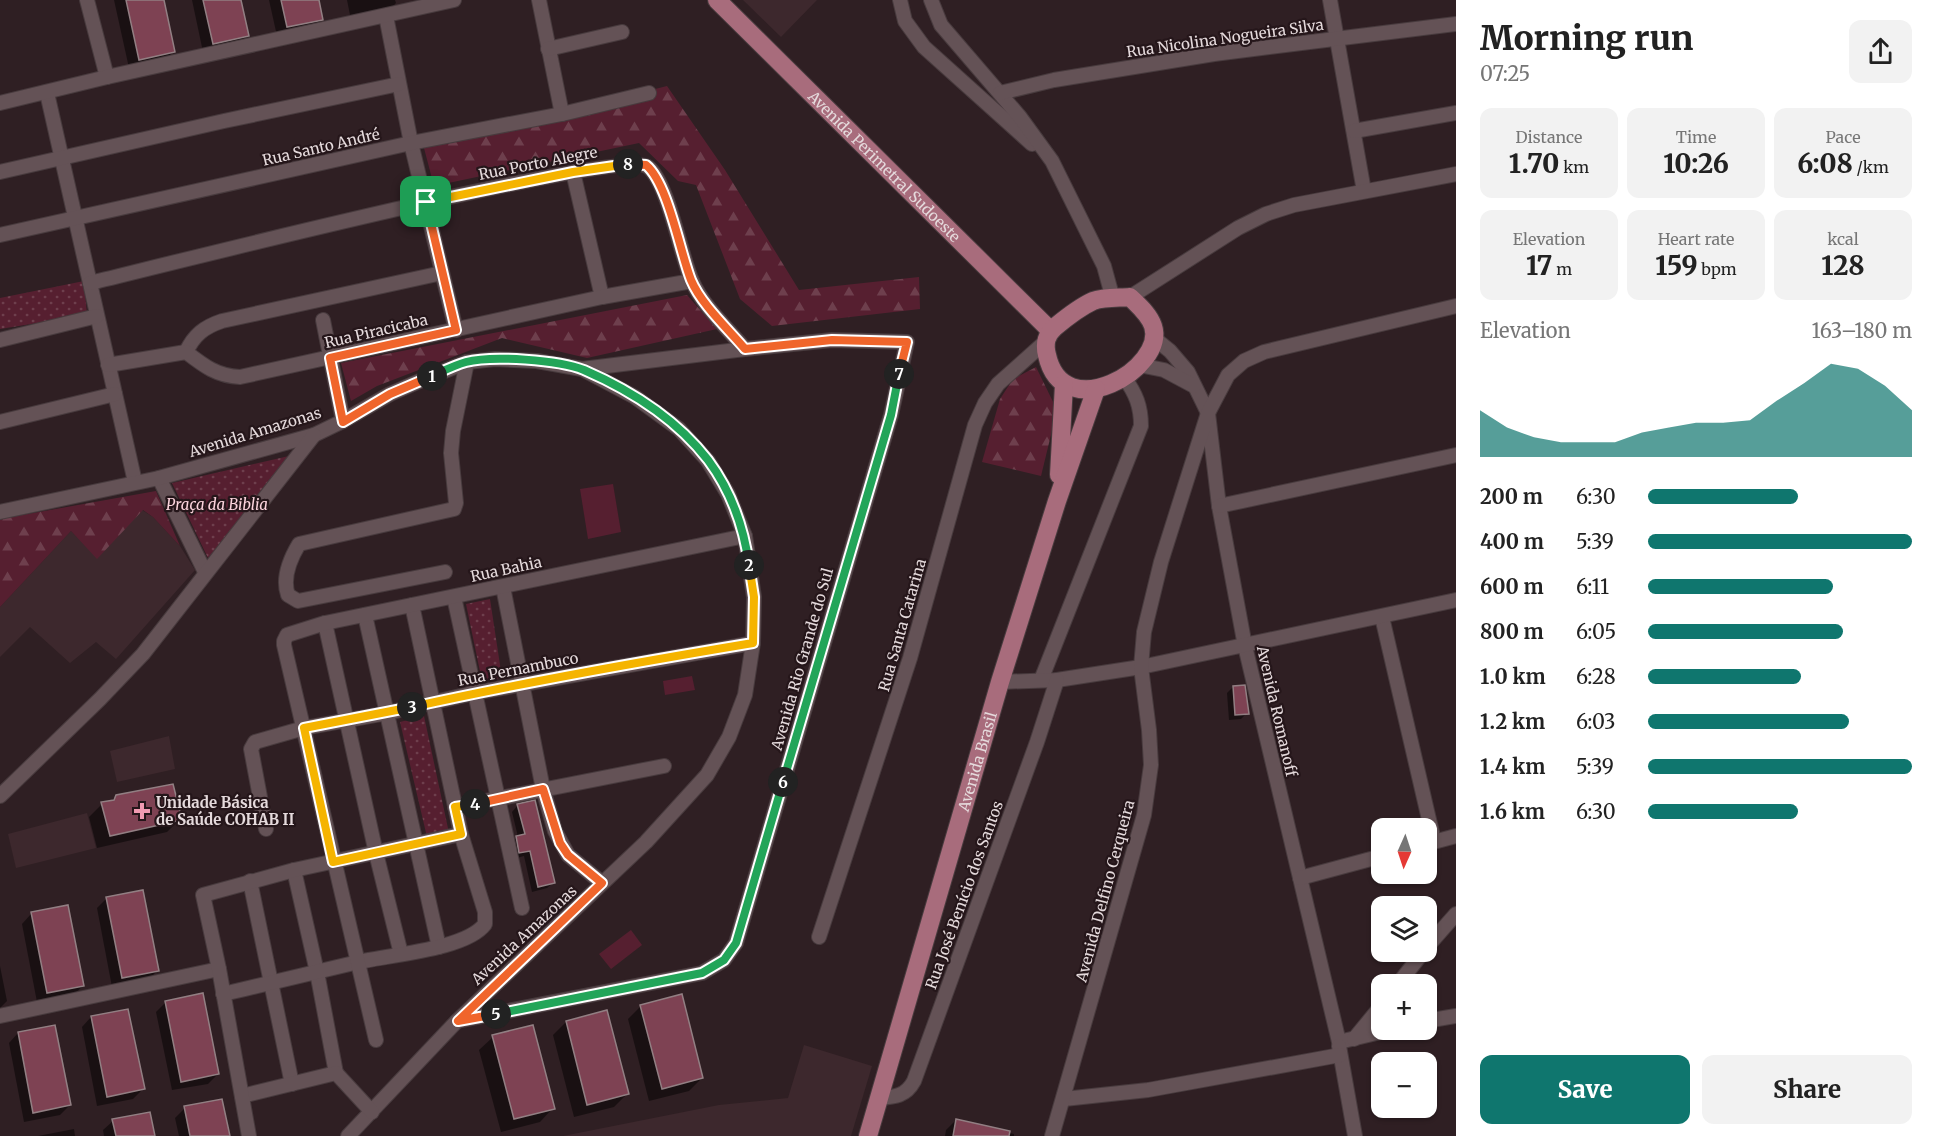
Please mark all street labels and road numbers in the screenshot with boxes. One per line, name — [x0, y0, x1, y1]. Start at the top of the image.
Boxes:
street label: Rua Nicolina Nogueira Silva — [1125, 15, 1325, 61]
street label: Avenida Perimetral Sudoeste — [804, 86, 965, 246]
street label: Rua Santo André — [260, 124, 382, 170]
street label: Rua Porto Alegre — [477, 142, 599, 184]
street label: Rua Piracicaba — [323, 310, 429, 352]
street label: Avenida Amazonas — [186, 403, 323, 461]
street label: Rua Bahia — [469, 552, 543, 586]
street label: Rua Santa Catarina — [874, 556, 930, 694]
street label: Avenida Rio Grande do Sul — [767, 565, 837, 753]
street label: Avenida Romanoff — [1253, 643, 1302, 779]
street label: Rua Pernambuco — [456, 648, 580, 690]
street label: Avenida Brasil — [953, 709, 1000, 814]
street label: Rua José Benício dos Santos — [921, 798, 1007, 992]
street label: Avenida Delfino Cerqueira — [1071, 798, 1138, 985]
street label: Avenida Amazonas — [467, 881, 581, 989]

